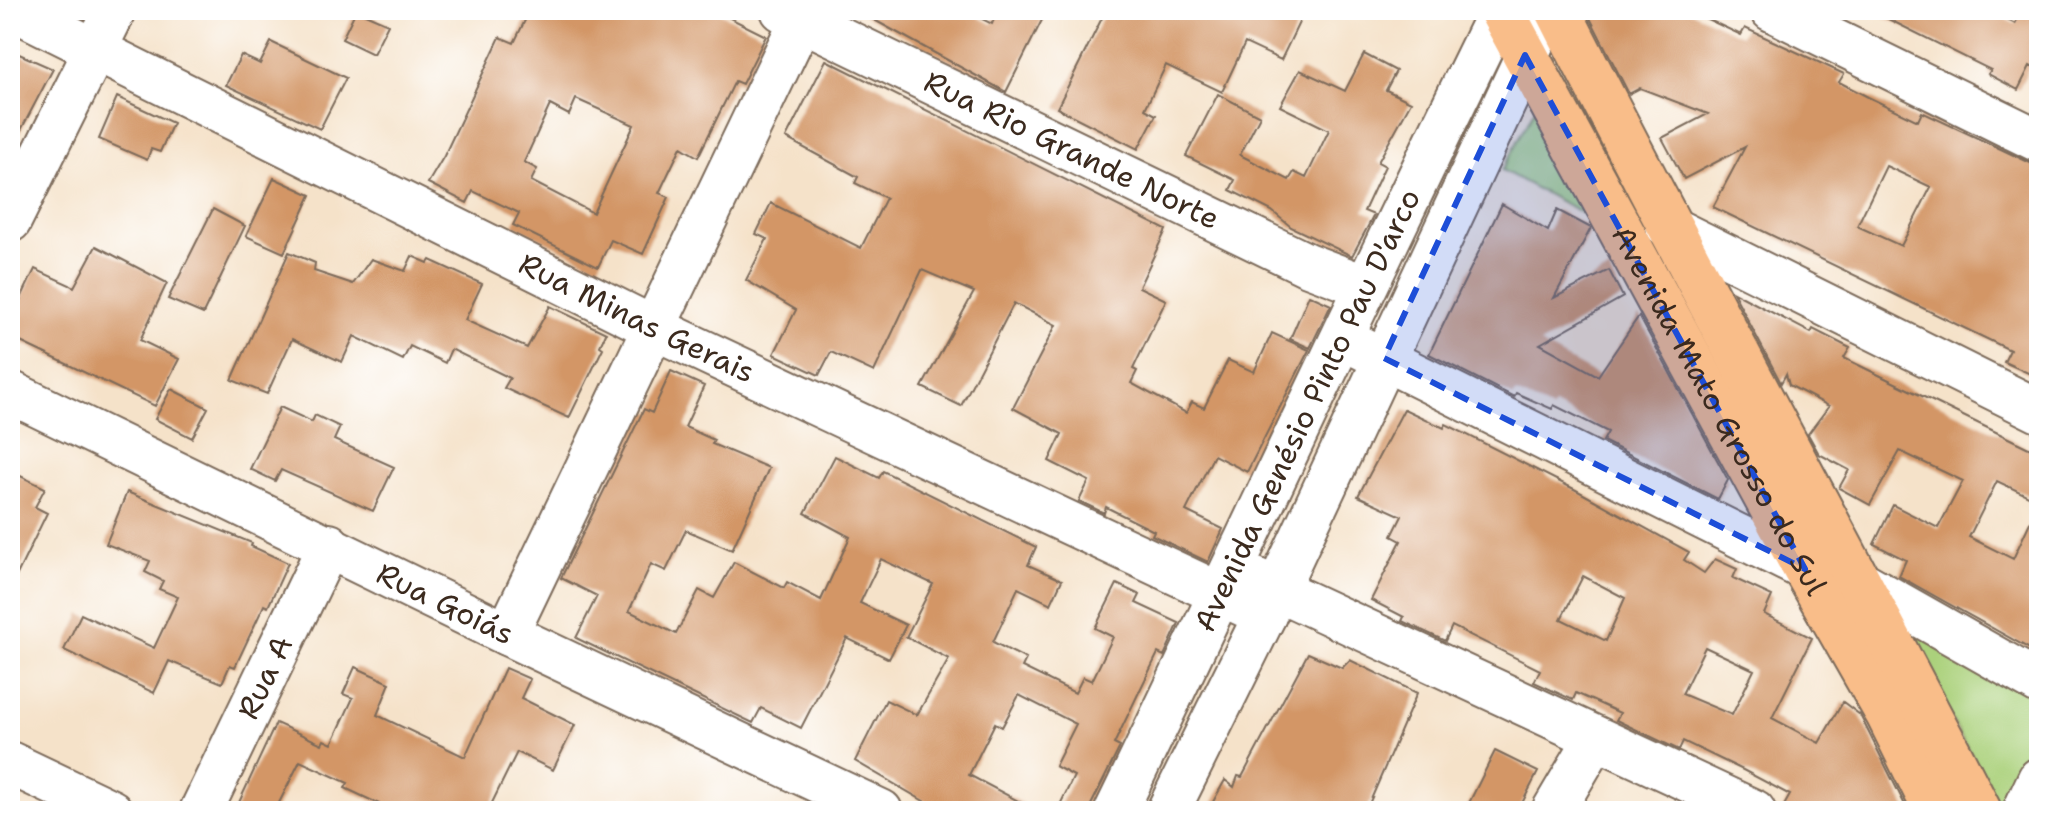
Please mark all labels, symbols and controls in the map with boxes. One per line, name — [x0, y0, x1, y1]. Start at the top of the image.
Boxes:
street label: Rua Rio Grande Norte — [917, 61, 1227, 239]
street label: Avenida Genésio Pinto Pau D'arco — [1184, 182, 1430, 638]
street label: Avenida Mato Grosso do Sul — [1602, 218, 1837, 603]
street label: Rua Minas Gerais — [512, 243, 762, 392]
street label: Rua Goiás — [370, 553, 521, 654]
street label: Rua A — [227, 629, 302, 726]

